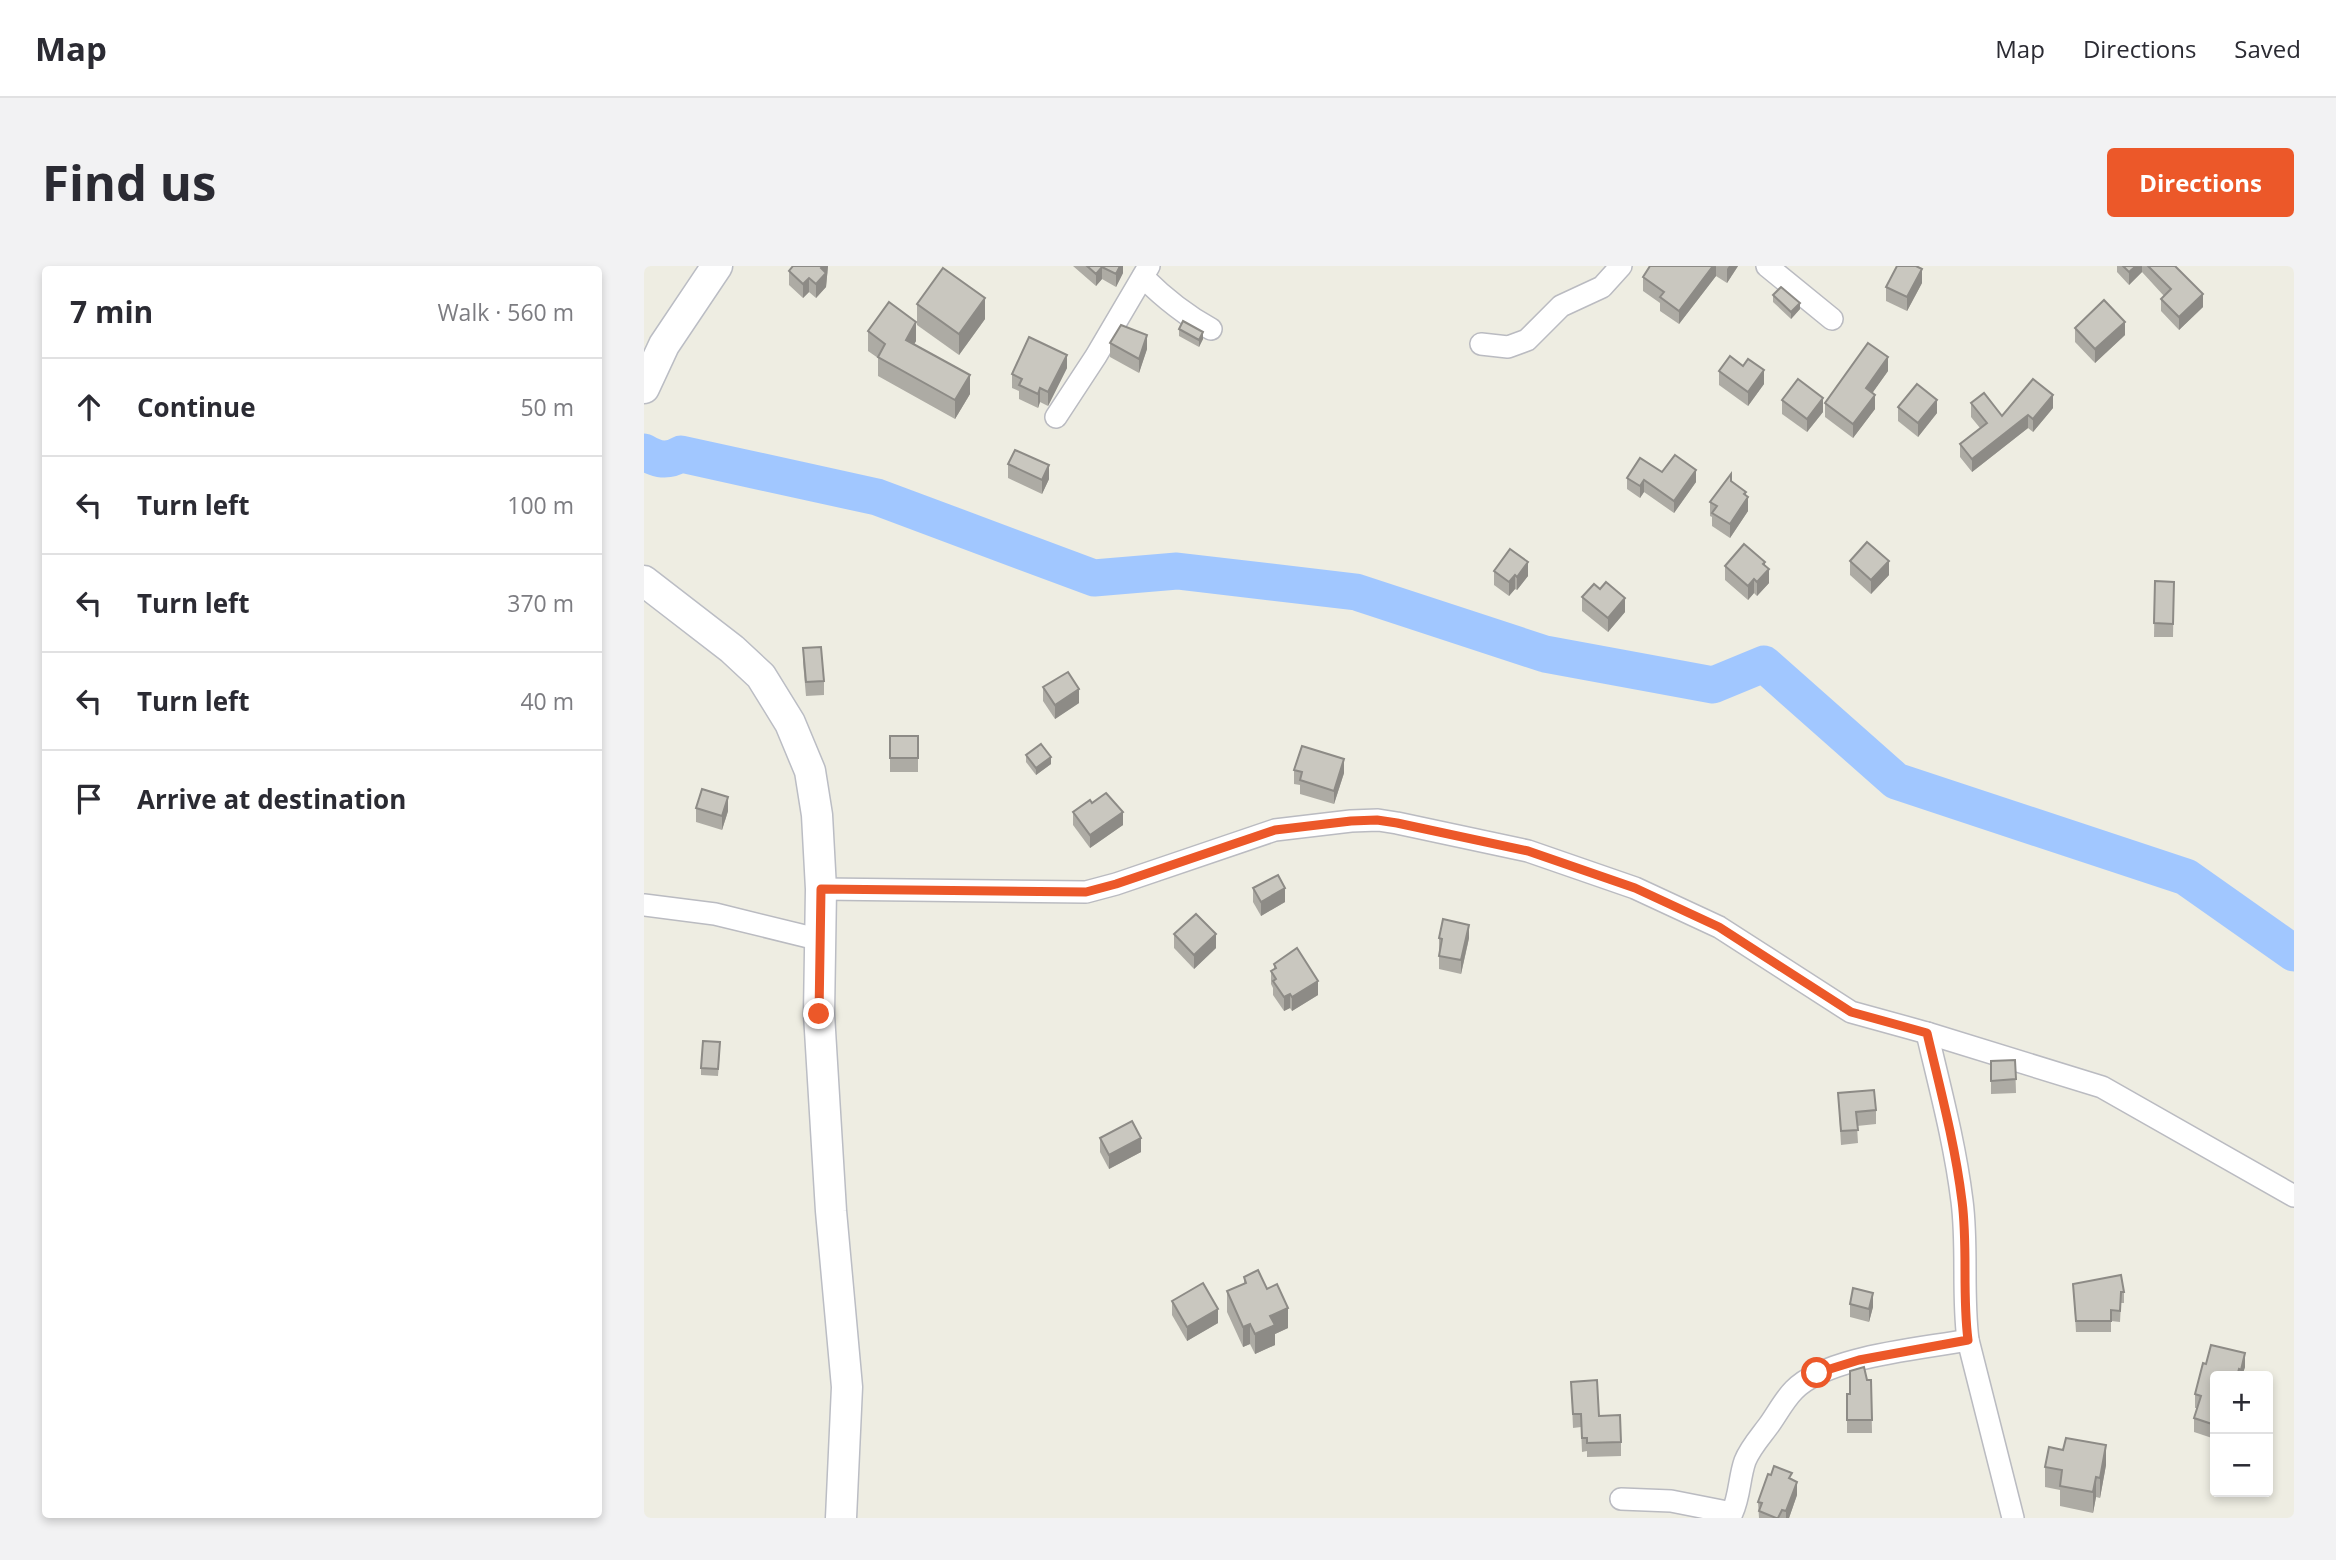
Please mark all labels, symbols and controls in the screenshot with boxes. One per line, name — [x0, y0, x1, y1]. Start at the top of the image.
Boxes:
text: Map — [35, 26, 107, 71]
text: Map — [1995, 32, 2045, 65]
text: Directions — [2083, 32, 2196, 65]
text: Saved — [2234, 32, 2301, 65]
button: Directions — [2107, 148, 2294, 217]
text: Find us — [42, 149, 216, 215]
text: 7 min — [70, 291, 153, 332]
text: Walk · 560 m — [437, 296, 574, 328]
icon: ahead — [70, 388, 108, 426]
text: Continue — [137, 389, 256, 425]
text: 50 m — [520, 391, 574, 423]
icon: left — [70, 486, 108, 524]
text: Turn left — [137, 487, 249, 523]
text: 100 m — [507, 489, 574, 521]
icon: left — [70, 584, 108, 622]
text: Turn left — [137, 585, 249, 621]
text: 370 m — [507, 587, 574, 619]
icon: left — [70, 682, 108, 720]
text: Turn left — [137, 683, 249, 719]
text: 40 m — [520, 685, 574, 717]
icon: arrive — [70, 780, 108, 818]
text: Arrive at destination — [137, 781, 406, 817]
route end — [803, 998, 834, 1029]
route start — [1801, 1357, 1832, 1388]
map controls — [2210, 1371, 2273, 1497]
button: + — [2210, 1371, 2273, 1434]
button: − — [2210, 1434, 2273, 1497]

